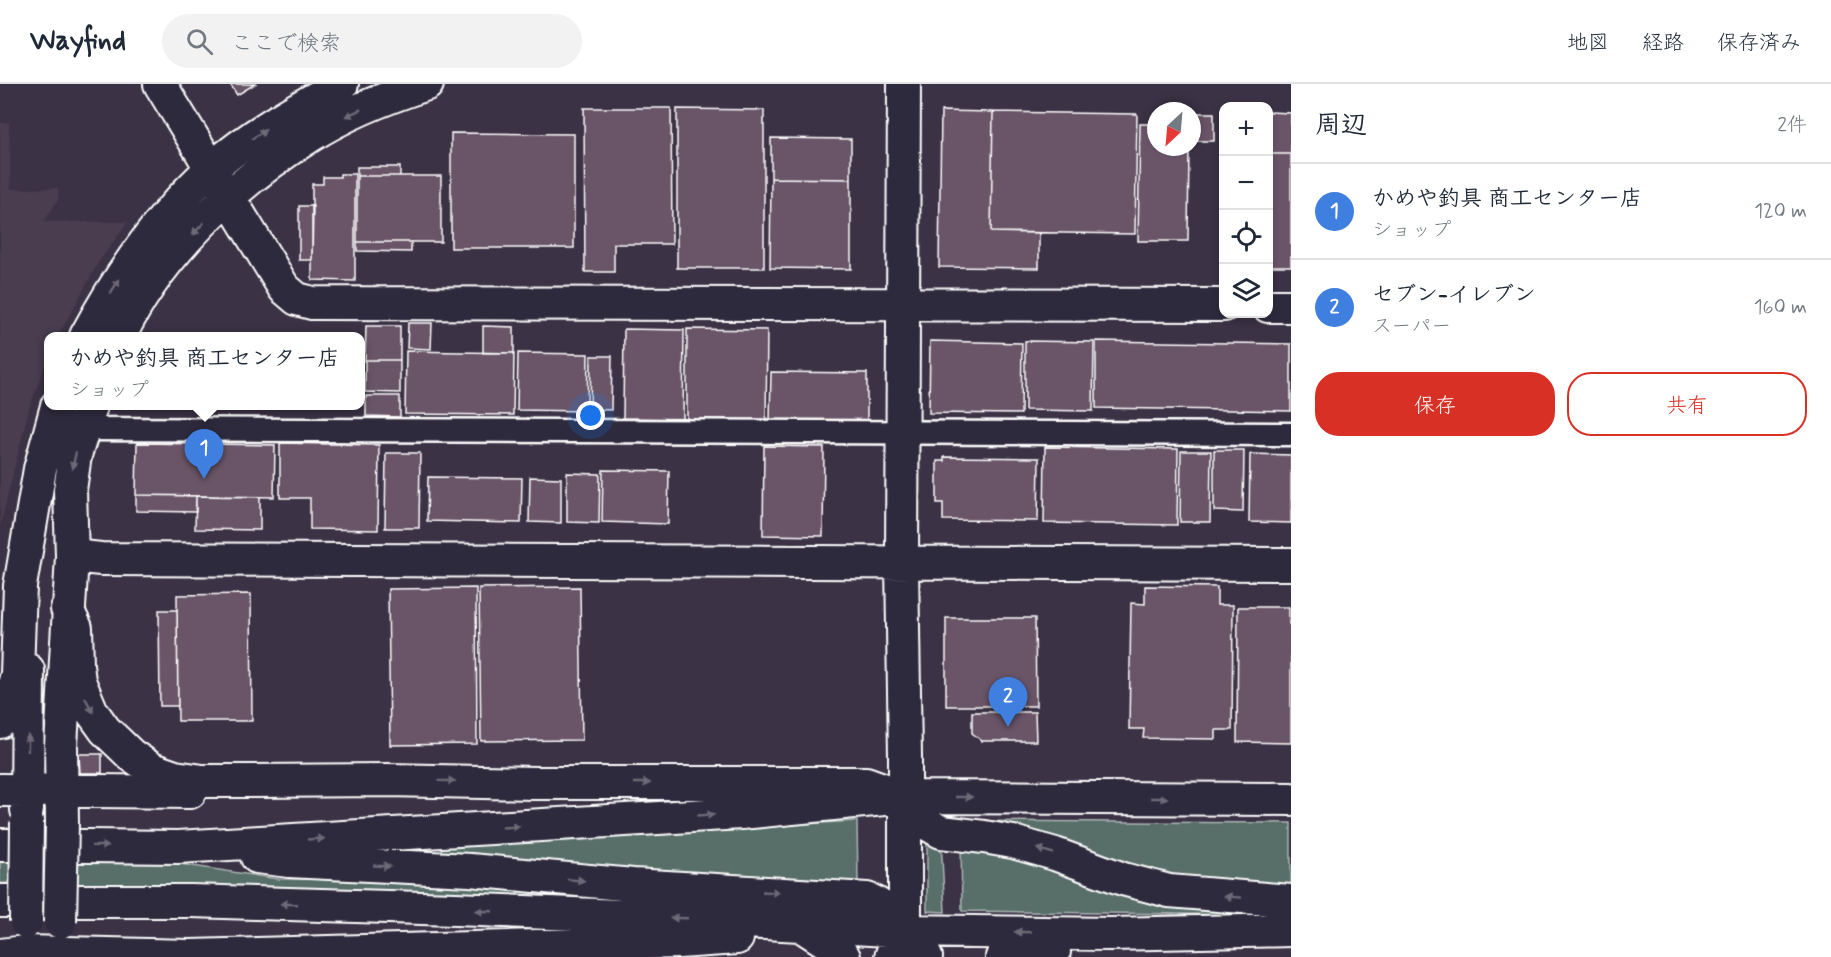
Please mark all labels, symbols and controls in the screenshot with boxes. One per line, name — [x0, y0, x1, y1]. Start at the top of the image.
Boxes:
search box — [162, 14, 582, 68]
text: Wayfind — [30, 23, 126, 60]
icon: search — [183, 25, 216, 58]
text: 地図 — [1567, 29, 1609, 57]
text: 経路 — [1642, 29, 1684, 57]
text: 保存済み — [1717, 29, 1801, 57]
text: ここで検索 — [231, 30, 341, 58]
north arrow — [1147, 102, 1201, 156]
map controls — [1219, 102, 1273, 318]
button: + — [1219, 102, 1273, 156]
one-way arrow — [344, 108, 362, 118]
text: 周辺 — [1315, 109, 1367, 143]
text: 2件 — [1777, 112, 1807, 139]
one-way arrow — [250, 128, 266, 140]
button: − — [1219, 156, 1273, 210]
text: かめや釣具 商工センター店 — [1372, 185, 1642, 213]
text: 1 — [1330, 198, 1339, 225]
text: 120 m — [1754, 198, 1807, 225]
button: locate — [1219, 210, 1273, 264]
text: ショップ — [1372, 217, 1451, 244]
one-way arrow — [191, 221, 205, 236]
button: layers — [1219, 264, 1273, 318]
one-way arrow — [110, 278, 121, 294]
text: セブン-イレブン — [1372, 281, 1536, 309]
text: 2 — [1330, 294, 1339, 321]
text: 160 m — [1754, 294, 1807, 321]
text: スーパー — [1372, 313, 1451, 340]
popup — [44, 332, 365, 410]
text: かめや釣具 商工センター店 — [70, 345, 339, 373]
button: 保存 — [1315, 372, 1555, 436]
button: 共有 — [1567, 372, 1807, 436]
text: ショップ — [70, 377, 149, 404]
your location — [576, 401, 605, 430]
pin: 1 — [184, 430, 224, 479]
one-way arrow — [69, 452, 78, 471]
pin: 2 — [988, 678, 1028, 727]
one-way arrow — [84, 697, 94, 714]
one-way arrow — [23, 733, 33, 752]
one-way arrow — [437, 776, 456, 786]
one-way arrow — [632, 778, 651, 788]
one-way arrow — [954, 792, 973, 802]
one-way arrow — [1149, 793, 1168, 803]
one-way arrow — [696, 810, 715, 820]
one-way arrow — [501, 822, 520, 831]
one-way arrow — [307, 834, 326, 843]
one-way arrow — [91, 842, 110, 851]
one-way arrow — [1035, 846, 1053, 855]
one-way arrow — [373, 861, 392, 870]
one-way arrow — [567, 875, 586, 885]
one-way arrow — [762, 888, 781, 897]
one-way arrow — [1223, 892, 1242, 902]
one-way arrow — [280, 900, 299, 909]
one-way arrow — [475, 906, 494, 915]
one-way arrow — [670, 914, 689, 923]
one-way arrow — [1013, 927, 1032, 937]

